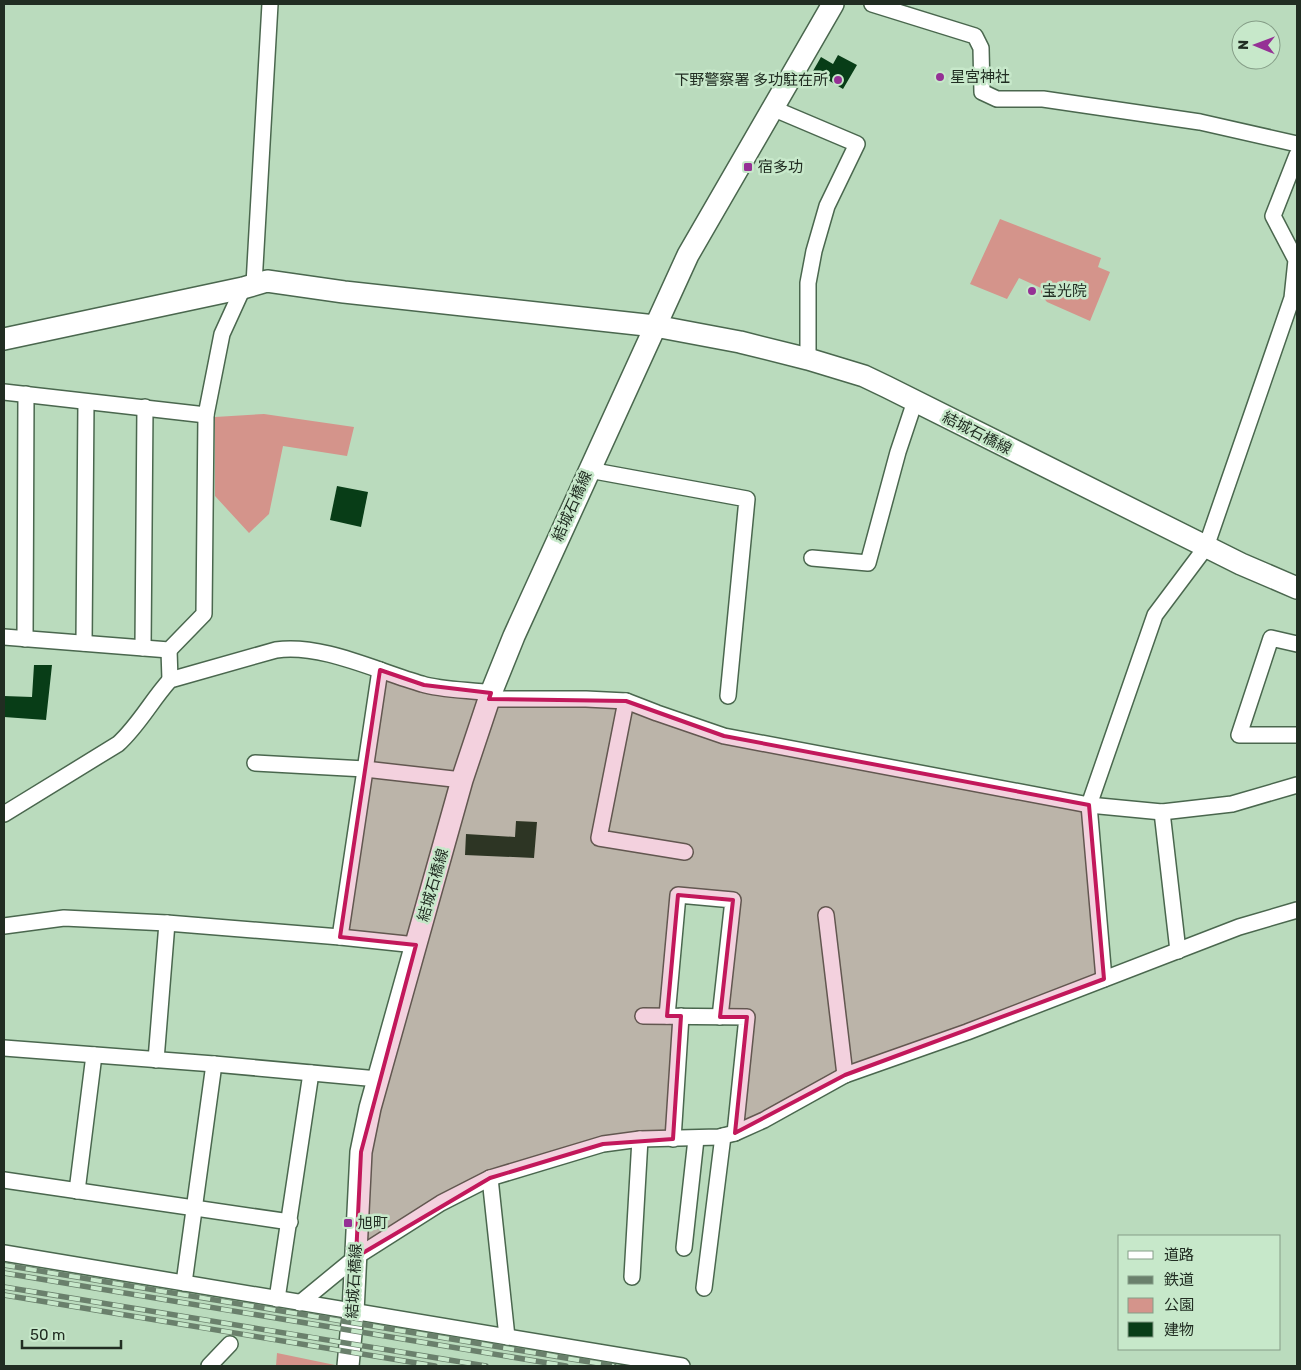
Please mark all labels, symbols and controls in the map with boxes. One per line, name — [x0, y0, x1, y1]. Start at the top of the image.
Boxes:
north arrow — [1231, 20, 1281, 70]
text: N — [1235, 40, 1252, 50]
place label: 星宮神社 — [950, 68, 1010, 86]
place label: 下野警察署 多功駐在所 — [674, 71, 828, 89]
marker: 星宮神社 — [934, 71, 946, 83]
marker: 下野警察署 多功駐在所 — [832, 74, 844, 86]
place label: 宿多功 — [758, 158, 803, 176]
marker: 宿多功 — [742, 161, 754, 173]
place label: 宝光院 — [1042, 282, 1087, 300]
marker: 宝光院 — [1026, 285, 1038, 297]
street label: 結城石橋線 — [939, 408, 1015, 458]
street label: 結城石橋線 — [549, 468, 595, 544]
street label: 結城石橋線 — [414, 846, 452, 924]
place label: 旭町 — [358, 1214, 388, 1232]
marker: 旭町 — [342, 1217, 354, 1229]
legend — [1118, 1235, 1281, 1350]
street label: 結城石橋線 — [343, 1243, 365, 1319]
text: 道路 — [1164, 1246, 1194, 1264]
text: 鉄道 — [1164, 1271, 1194, 1289]
text: 公園 — [1164, 1296, 1194, 1314]
scale bar — [22, 1318, 121, 1350]
text: 建物 — [1164, 1321, 1194, 1339]
text: 50 m — [30, 1326, 65, 1344]

